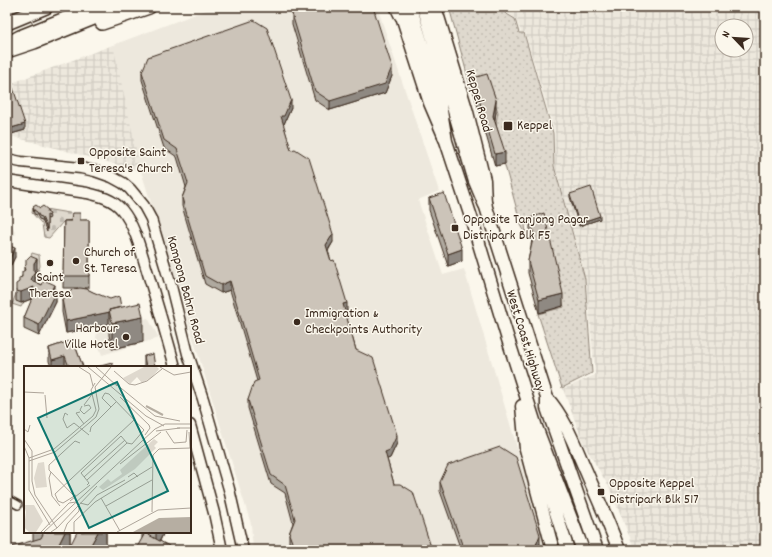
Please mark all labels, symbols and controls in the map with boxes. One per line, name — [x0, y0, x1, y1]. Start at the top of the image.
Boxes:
north arrow — [714, 18, 754, 58]
text: N — [718, 28, 735, 40]
street label: Keppel Road — [460, 67, 496, 135]
place label: Keppel — [517, 116, 553, 136]
marker: Keppel — [502, 120, 514, 132]
place label: Opposite Saint Teresa's Church — [89, 143, 173, 179]
marker: Opposite Saint Teresa's Church — [76, 156, 86, 166]
place label: Opposite Tanjong Pagar Distripark Blk F5 — [463, 210, 589, 246]
marker: Opposite Tanjong Pagar Distripark Blk F5 — [450, 223, 460, 233]
street label: Kampong Bahru Road — [161, 234, 209, 346]
place label: Church of St. Teresa — [84, 243, 137, 279]
marker: Church of St. Teresa — [71, 256, 81, 266]
marker: Saint Theresa — [45, 258, 55, 268]
place label: Saint Theresa — [29, 268, 71, 304]
street label: West Coast Highway — [500, 287, 550, 395]
place label: Immigration & Checkpoints Authority — [305, 304, 422, 340]
marker: Immigration & Checkpoints Authority — [292, 317, 302, 327]
place label: Harbour Ville Hotel — [65, 319, 119, 355]
marker: Harbour Ville Hotel — [121, 332, 131, 342]
inset map — [24, 366, 191, 533]
place label: Opposite Keppel Distripark Blk 517 — [609, 474, 699, 510]
marker: Opposite Keppel Distripark Blk 517 — [596, 487, 606, 497]

